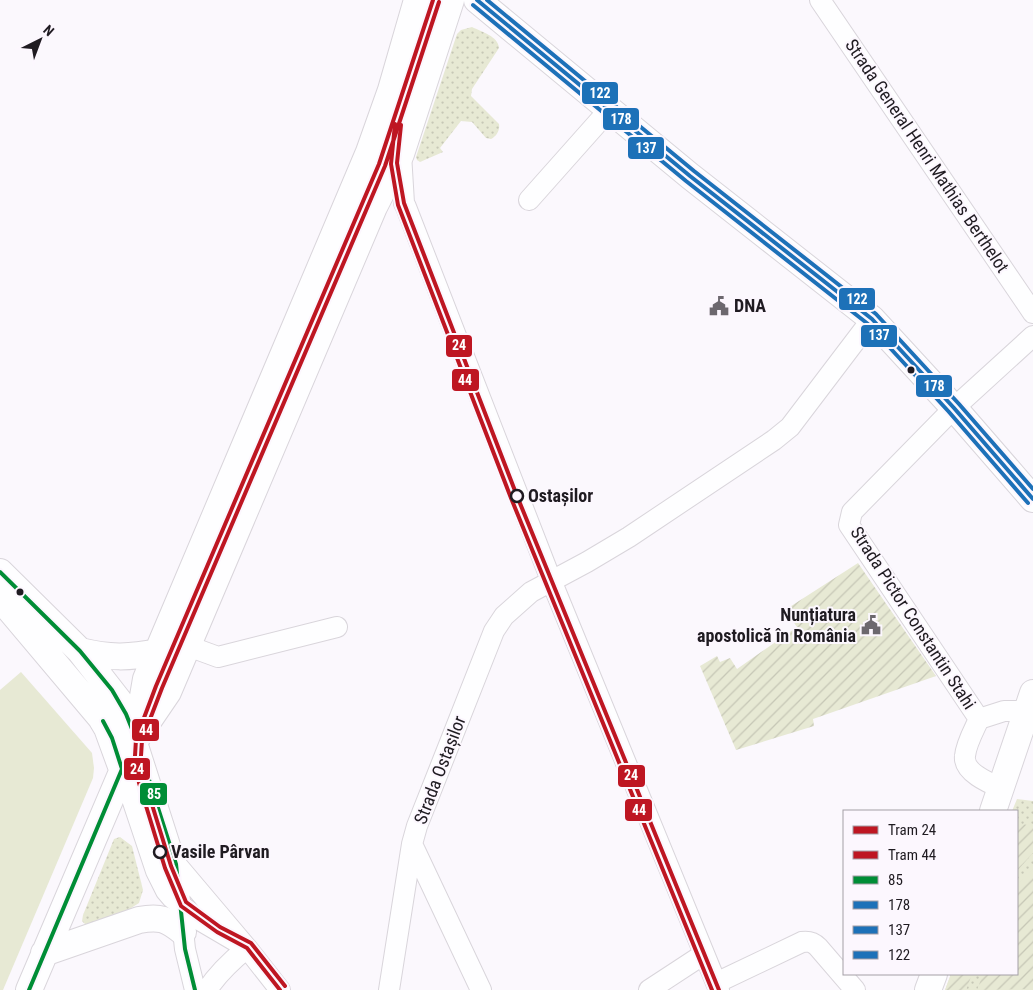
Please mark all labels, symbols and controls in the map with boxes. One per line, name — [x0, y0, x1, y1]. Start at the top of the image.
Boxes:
north arrow — [15, 15, 65, 65]
text: N — [40, 22, 57, 39]
street label: Strada General Henri Mathias Berthelot — [841, 35, 1014, 276]
line badge: 122 — [581, 81, 619, 105]
text: 122 — [589, 85, 611, 101]
line badge: 178 — [602, 107, 640, 131]
text: 178 — [610, 111, 632, 127]
line badge: 137 — [627, 136, 665, 160]
text: 137 — [635, 140, 657, 156]
line badge: 122 — [838, 287, 876, 311]
text: 122 — [846, 291, 868, 307]
public building icon: DNA — [708, 295, 730, 317]
place label: DNA — [734, 295, 766, 316]
line badge: 137 — [860, 324, 898, 348]
text: 137 — [868, 327, 890, 343]
line badge: 24 — [445, 334, 473, 358]
text: 24 — [452, 337, 466, 353]
unlabelled marker — [906, 365, 916, 375]
line badge: 44 — [451, 368, 480, 392]
text: 44 — [458, 372, 472, 388]
line badge: 178 — [915, 374, 953, 398]
text: 178 — [923, 378, 945, 394]
place label: Ostașilor — [528, 485, 593, 507]
marker: Ostașilor — [510, 489, 524, 503]
street label: Strada Pictor Constantin Stahi — [846, 522, 980, 713]
unlabelled marker — [15, 587, 25, 597]
place label: Nunțiatura apostolică în România — [697, 604, 856, 646]
public building icon: Nunțiatura apostolică în România — [860, 614, 882, 636]
street label: Strada Ostașilor — [409, 712, 471, 827]
line badge: 44 — [131, 718, 160, 742]
text: 44 — [139, 722, 153, 738]
line badge: 24 — [123, 757, 151, 781]
text: 24 — [130, 761, 144, 777]
line badge: 24 — [617, 764, 646, 788]
text: 24 — [624, 767, 638, 783]
line badge: 85 — [139, 782, 168, 806]
text: 85 — [147, 786, 161, 802]
line badge: 44 — [624, 798, 653, 822]
text: 44 — [632, 802, 646, 818]
legend — [843, 810, 1018, 975]
text: Tram 24 — [888, 821, 936, 839]
place label: Vasile Pârvan — [171, 841, 270, 862]
marker: Vasile Pârvan — [153, 845, 167, 859]
text: Tram 44 — [888, 846, 936, 864]
text: 85 — [888, 871, 903, 889]
text: 178 — [888, 896, 910, 914]
text: 137 — [888, 921, 910, 939]
text: 122 — [888, 946, 910, 964]

